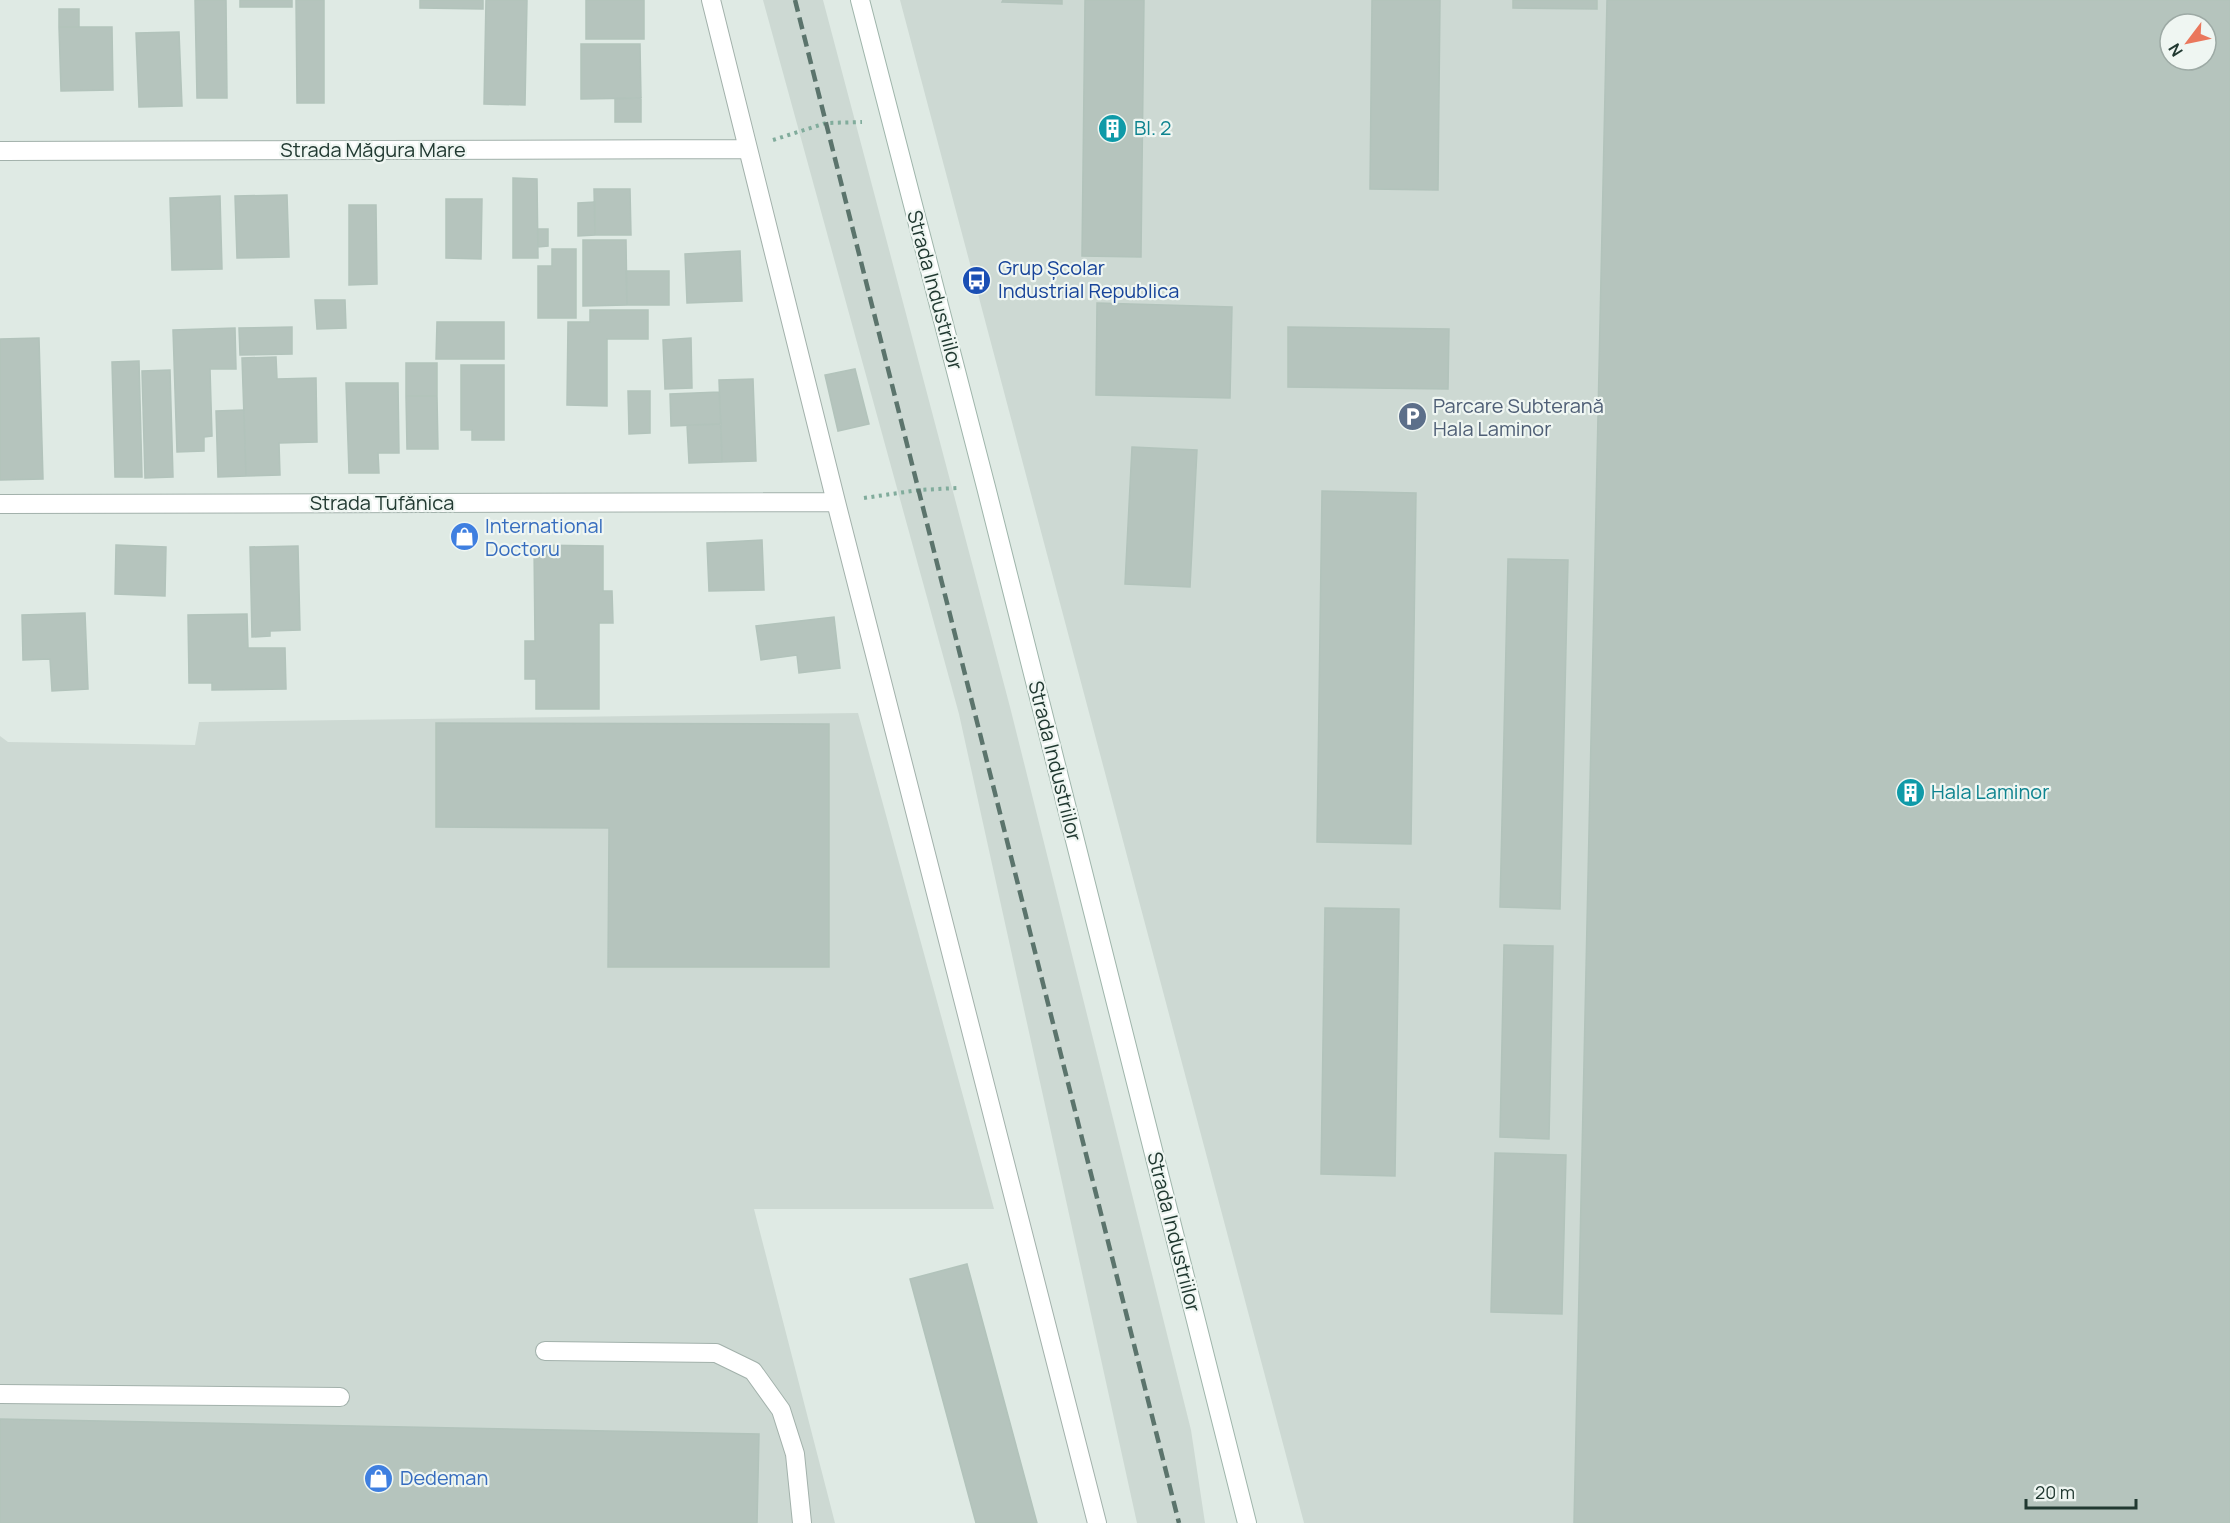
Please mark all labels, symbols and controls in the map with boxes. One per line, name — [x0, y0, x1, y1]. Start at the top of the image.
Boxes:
north arrow — [2158, 12, 2218, 72]
text: N — [2163, 39, 2188, 61]
building icon: Bl. 2 — [1097, 112, 1129, 144]
place label: Bl. 2 — [1134, 114, 1171, 141]
street label: Strada Măgura Mare — [280, 136, 466, 163]
street label: Strada Industriilor — [901, 207, 970, 373]
place label: Grup Școlar Industrial Republica — [998, 254, 1179, 304]
bus stop icon: Grup Școlar Industrial Republica — [961, 264, 993, 296]
place label: Parcare Subterană Hala Laminor — [1433, 392, 1604, 442]
parking icon: Parcare Subterană Hala Laminor — [1396, 401, 1428, 433]
street label: Strada Tufănica — [310, 489, 454, 516]
place label: International Doctoru — [485, 512, 603, 562]
shop icon: International Doctoru — [448, 521, 480, 553]
street label: Strada Industriilor — [1023, 678, 1088, 844]
building icon: Hala Laminor — [1894, 776, 1926, 808]
place label: Hala Laminor — [1931, 778, 2049, 805]
street label: Strada Industriilor — [1142, 1149, 1207, 1315]
shop icon: Dedeman — [363, 1462, 395, 1494]
place label: Dedeman — [400, 1464, 488, 1491]
scale bar — [2026, 1472, 2136, 1510]
text: 20 m — [2035, 1480, 2075, 1504]

